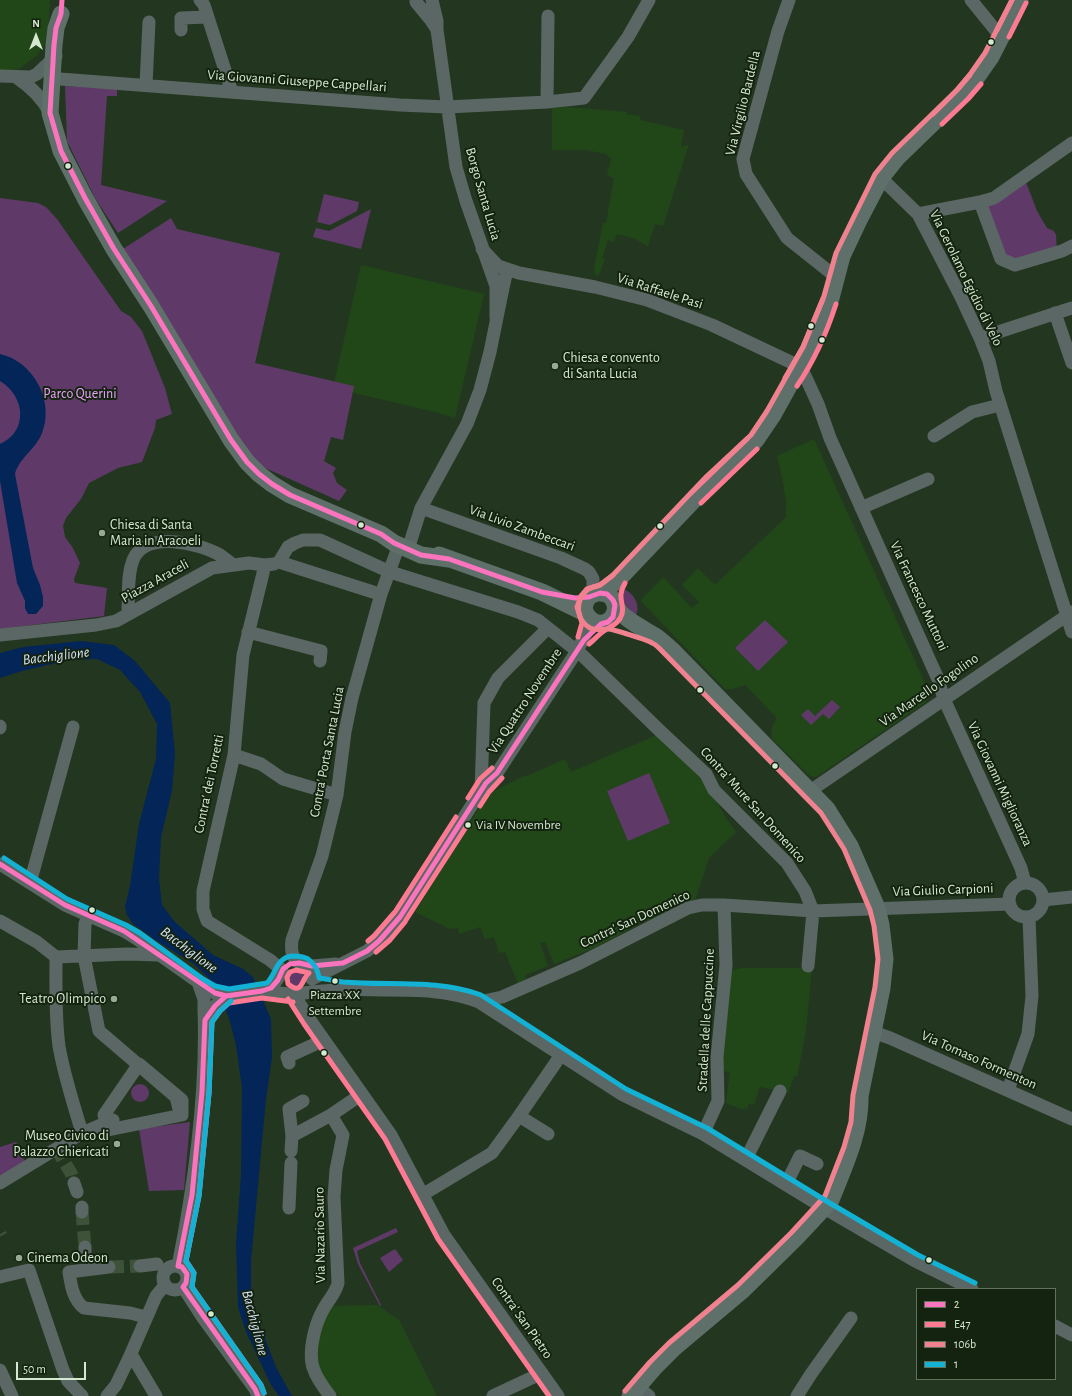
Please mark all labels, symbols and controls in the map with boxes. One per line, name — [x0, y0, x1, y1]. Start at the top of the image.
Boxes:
north arrow — [16, 16, 56, 56]
text: N — [32, 18, 40, 29]
unlabelled marker — [986, 37, 996, 47]
street label: Via Virgilio Bardella — [722, 49, 764, 157]
street label: Via Giovanni Giuseppe Cappellari — [207, 66, 387, 96]
street label: Borgo Santa Lucia — [462, 146, 504, 242]
unlabelled marker — [63, 161, 73, 171]
street label: Via Gerolamo Egidio di Velo — [926, 207, 1006, 349]
street label: Via Raffaele Pasi — [615, 269, 705, 313]
unlabelled marker — [806, 321, 816, 331]
unlabelled marker — [817, 335, 827, 345]
place label: Chiesa e convento di Santa Lucia — [563, 350, 660, 382]
marker: Chiesa e convento di Santa Lucia — [550, 361, 560, 371]
park label: Parco Querini — [43, 386, 117, 402]
street label: Via Livio Zambeccari — [467, 501, 577, 555]
place label: Chiesa di Santa Maria in Aracoeli — [110, 517, 201, 550]
unlabelled marker — [356, 520, 366, 530]
unlabelled marker — [655, 521, 665, 531]
marker: Chiesa di Santa Maria in Aracoeli — [97, 528, 107, 538]
street label: Via Francesco Muttoni — [886, 538, 952, 654]
street label: Piazza Araceli — [118, 555, 192, 607]
water label: Bacchiglione — [22, 643, 90, 669]
street label: Via Quattro Novembre — [485, 645, 565, 757]
street label: Via Marcello Fogolino — [876, 650, 982, 730]
street label: Contra' Porta Santa Lucia — [306, 685, 348, 819]
unlabelled marker — [695, 685, 705, 695]
street label: Via Giovanni Miglioranza — [964, 719, 1036, 849]
street label: Contra' dei Torretti — [190, 733, 228, 835]
street label: Contra' Mure San Domenico — [697, 744, 809, 866]
unlabelled marker — [770, 761, 780, 771]
place label: Via IV Novembre — [476, 817, 561, 833]
marker: Via IV Novembre — [463, 820, 473, 830]
street label: Via Giulio Carpioni — [892, 880, 994, 900]
street label: Contra' San Domenico — [578, 886, 692, 952]
unlabelled marker — [87, 905, 97, 915]
water label: Bacchiglione — [157, 923, 221, 977]
street label: Stradella delle Cappuccine — [694, 948, 718, 1092]
marker: Piazza XX Settembre — [330, 976, 340, 986]
place label: Piazza XX Settembre — [308, 987, 362, 1018]
place label: Teatro Olimpico — [19, 991, 106, 1007]
marker: Teatro Olimpico — [109, 994, 119, 1004]
street label: Via Tomaso Formenton — [919, 1027, 1039, 1093]
unlabelled marker — [319, 1048, 329, 1058]
place label: Museo Civico di Palazzo Chiericati — [13, 1128, 109, 1160]
marker: Museo Civico di Palazzo Chiericati — [112, 1139, 122, 1149]
street label: Via Nazario Sauro — [311, 1187, 329, 1283]
place label: Cinema Odeon — [27, 1250, 108, 1266]
marker: Cinema Odeon — [14, 1253, 24, 1263]
unlabelled marker — [924, 1255, 934, 1265]
street label: Contra' San Pietro — [488, 1274, 556, 1362]
water label: Bacchiglione — [238, 1288, 272, 1358]
legend — [916, 1288, 1056, 1380]
text: 2 — [954, 1298, 959, 1310]
unlabelled marker — [206, 1309, 216, 1319]
text: E47 — [954, 1318, 971, 1330]
text: 106b — [954, 1338, 976, 1350]
scale bar — [18, 1354, 88, 1380]
text: 1 — [954, 1358, 958, 1370]
text: 50 m — [23, 1363, 46, 1375]

